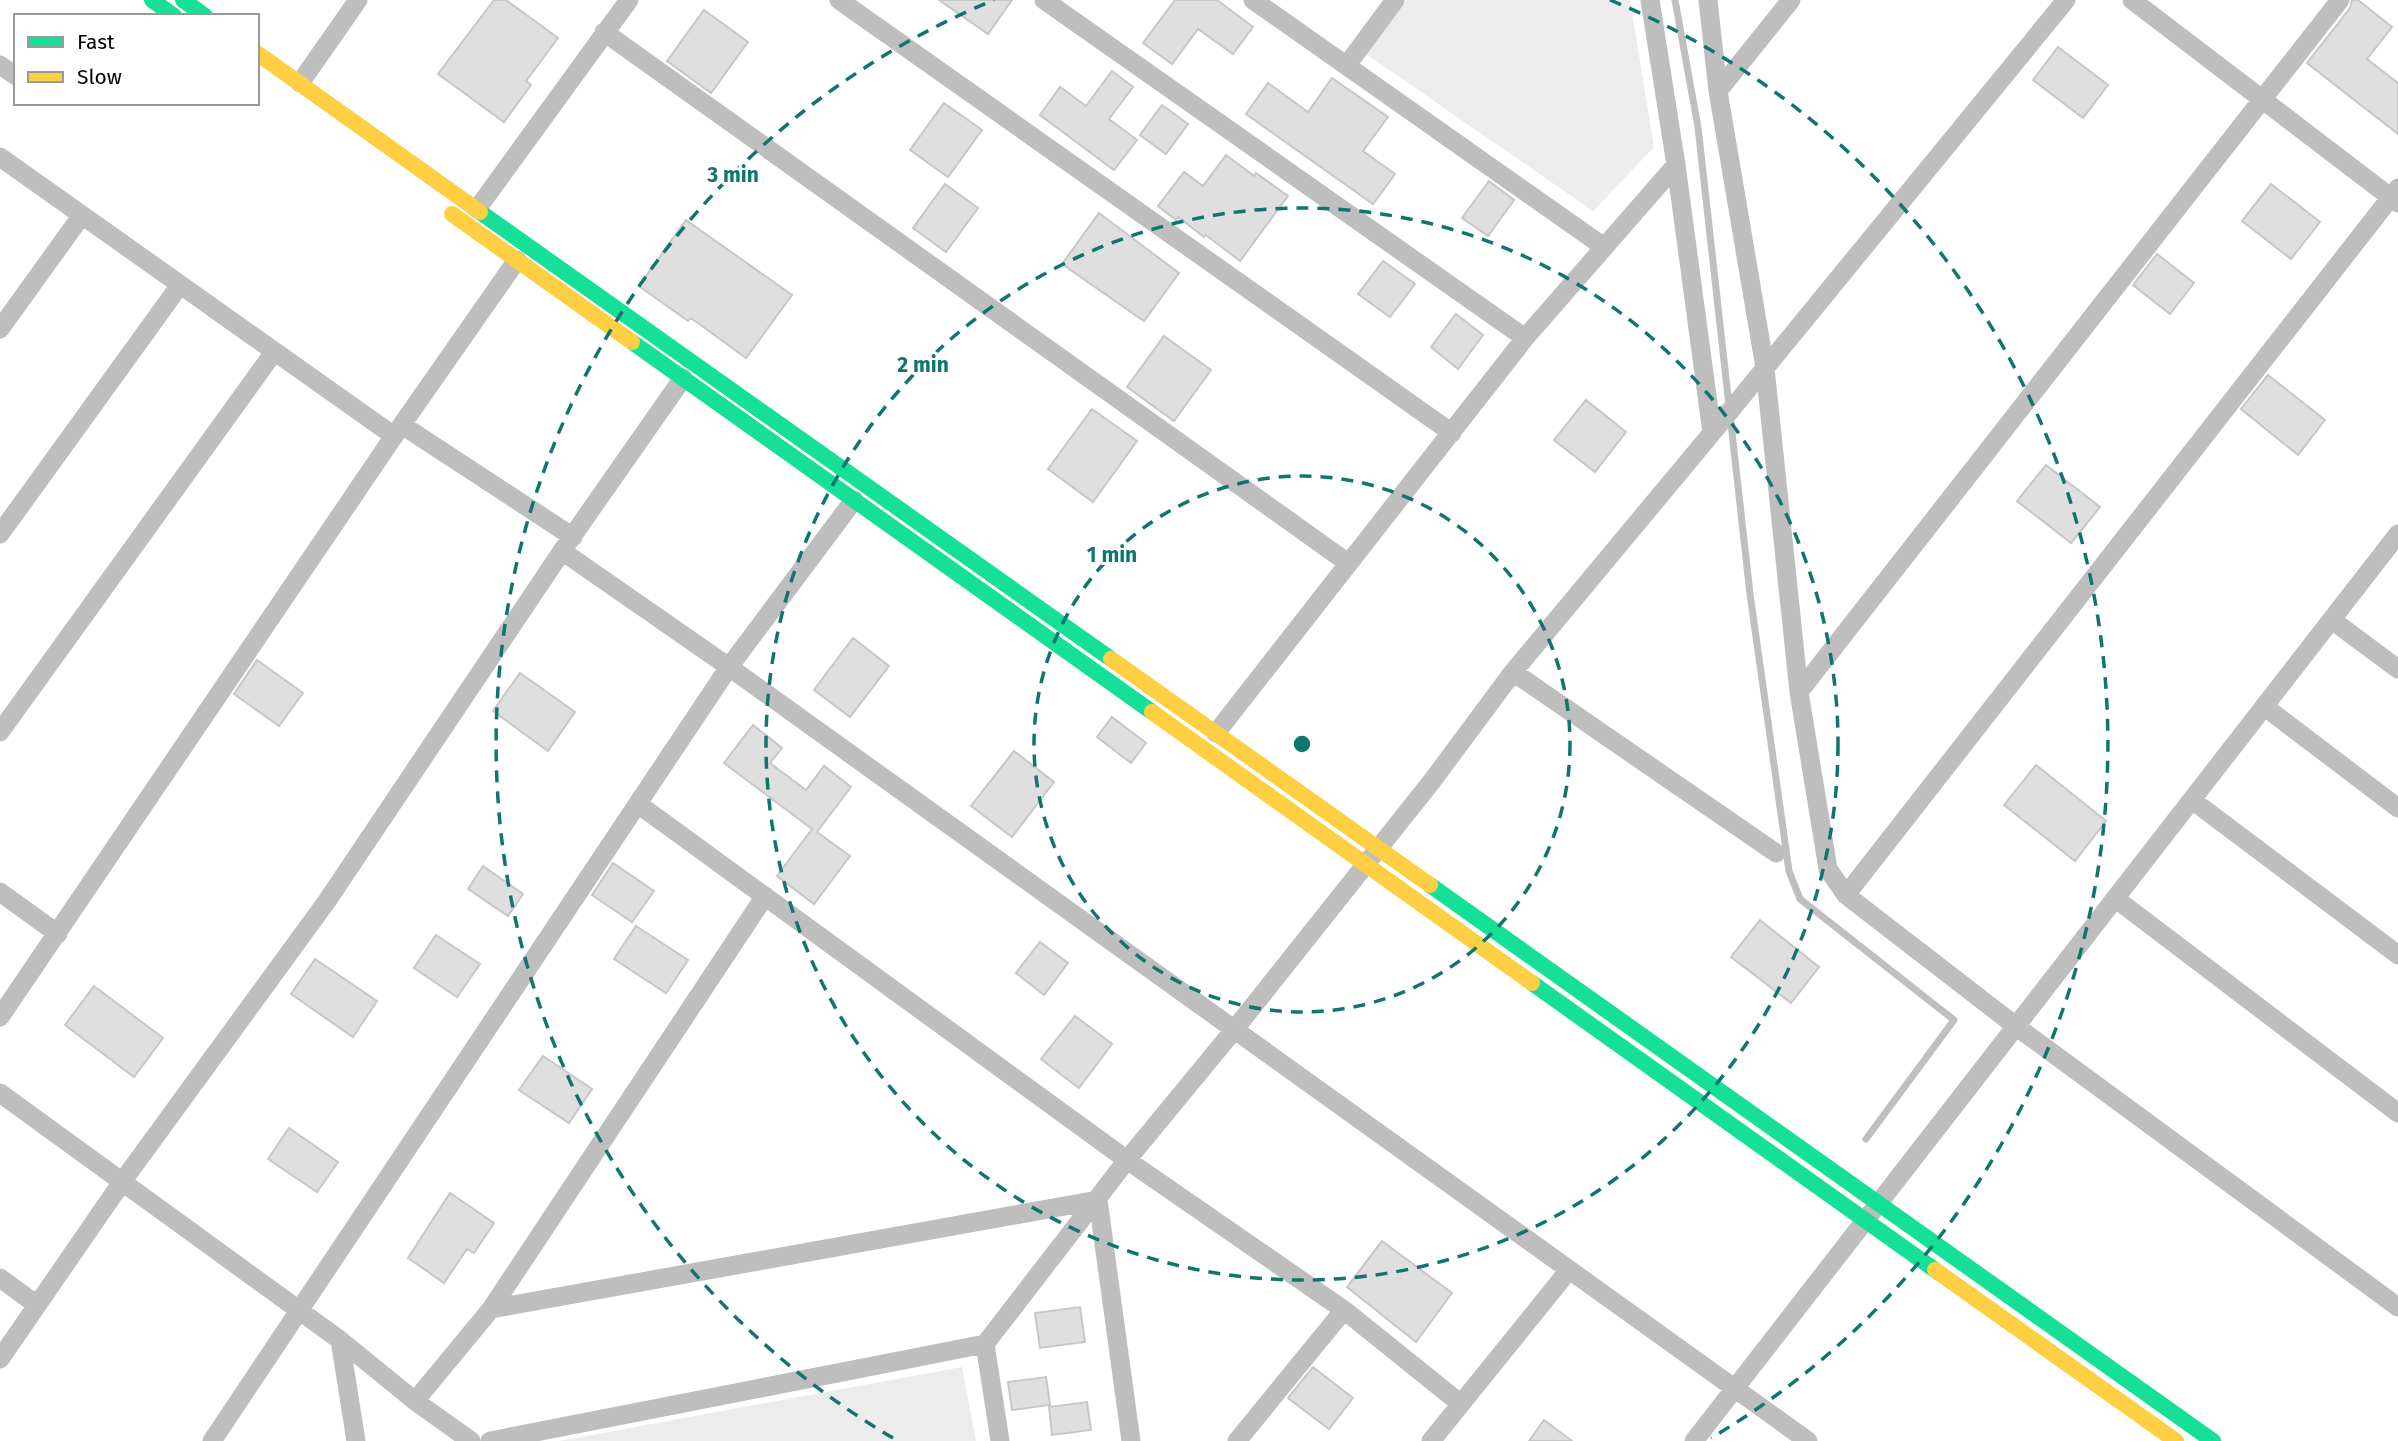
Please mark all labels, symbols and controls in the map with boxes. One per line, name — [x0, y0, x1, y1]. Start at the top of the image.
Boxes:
legend — [14, 14, 259, 105]
text: Fast — [77, 29, 115, 55]
text: Slow — [77, 64, 122, 90]
text: 3 min — [706, 162, 759, 188]
text: 2 min — [897, 352, 949, 378]
text: 1 min — [1087, 542, 1137, 568]
centre of rings — [1290, 732, 1314, 756]

